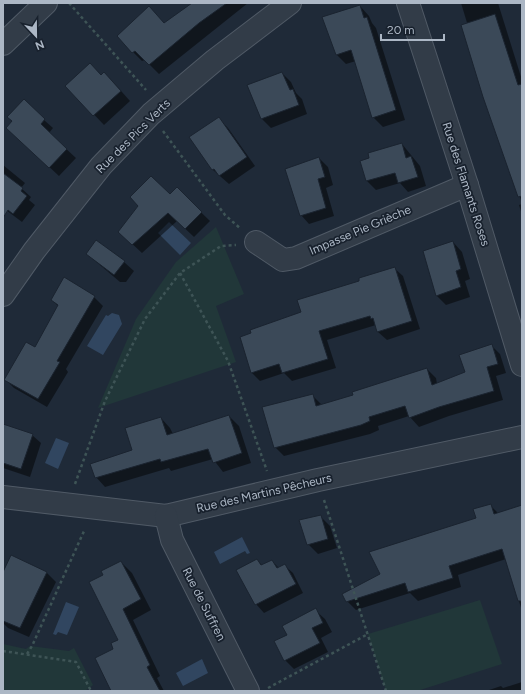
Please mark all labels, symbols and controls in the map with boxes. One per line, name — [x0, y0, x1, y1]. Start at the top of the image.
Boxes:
north arrow — [16, 16, 56, 56]
scale bar — [381, 16, 444, 42]
text: 20 m — [387, 23, 415, 37]
text: N — [33, 37, 46, 52]
street label: Rue des Pics Verts — [93, 96, 173, 176]
street label: Rue des Flamants Roses — [439, 120, 493, 248]
street label: Impasse Pie Grièche — [307, 202, 413, 258]
street label: Rue des Martins Pêcheurs — [195, 471, 333, 515]
street label: Rue de Suffren — [179, 565, 229, 643]

